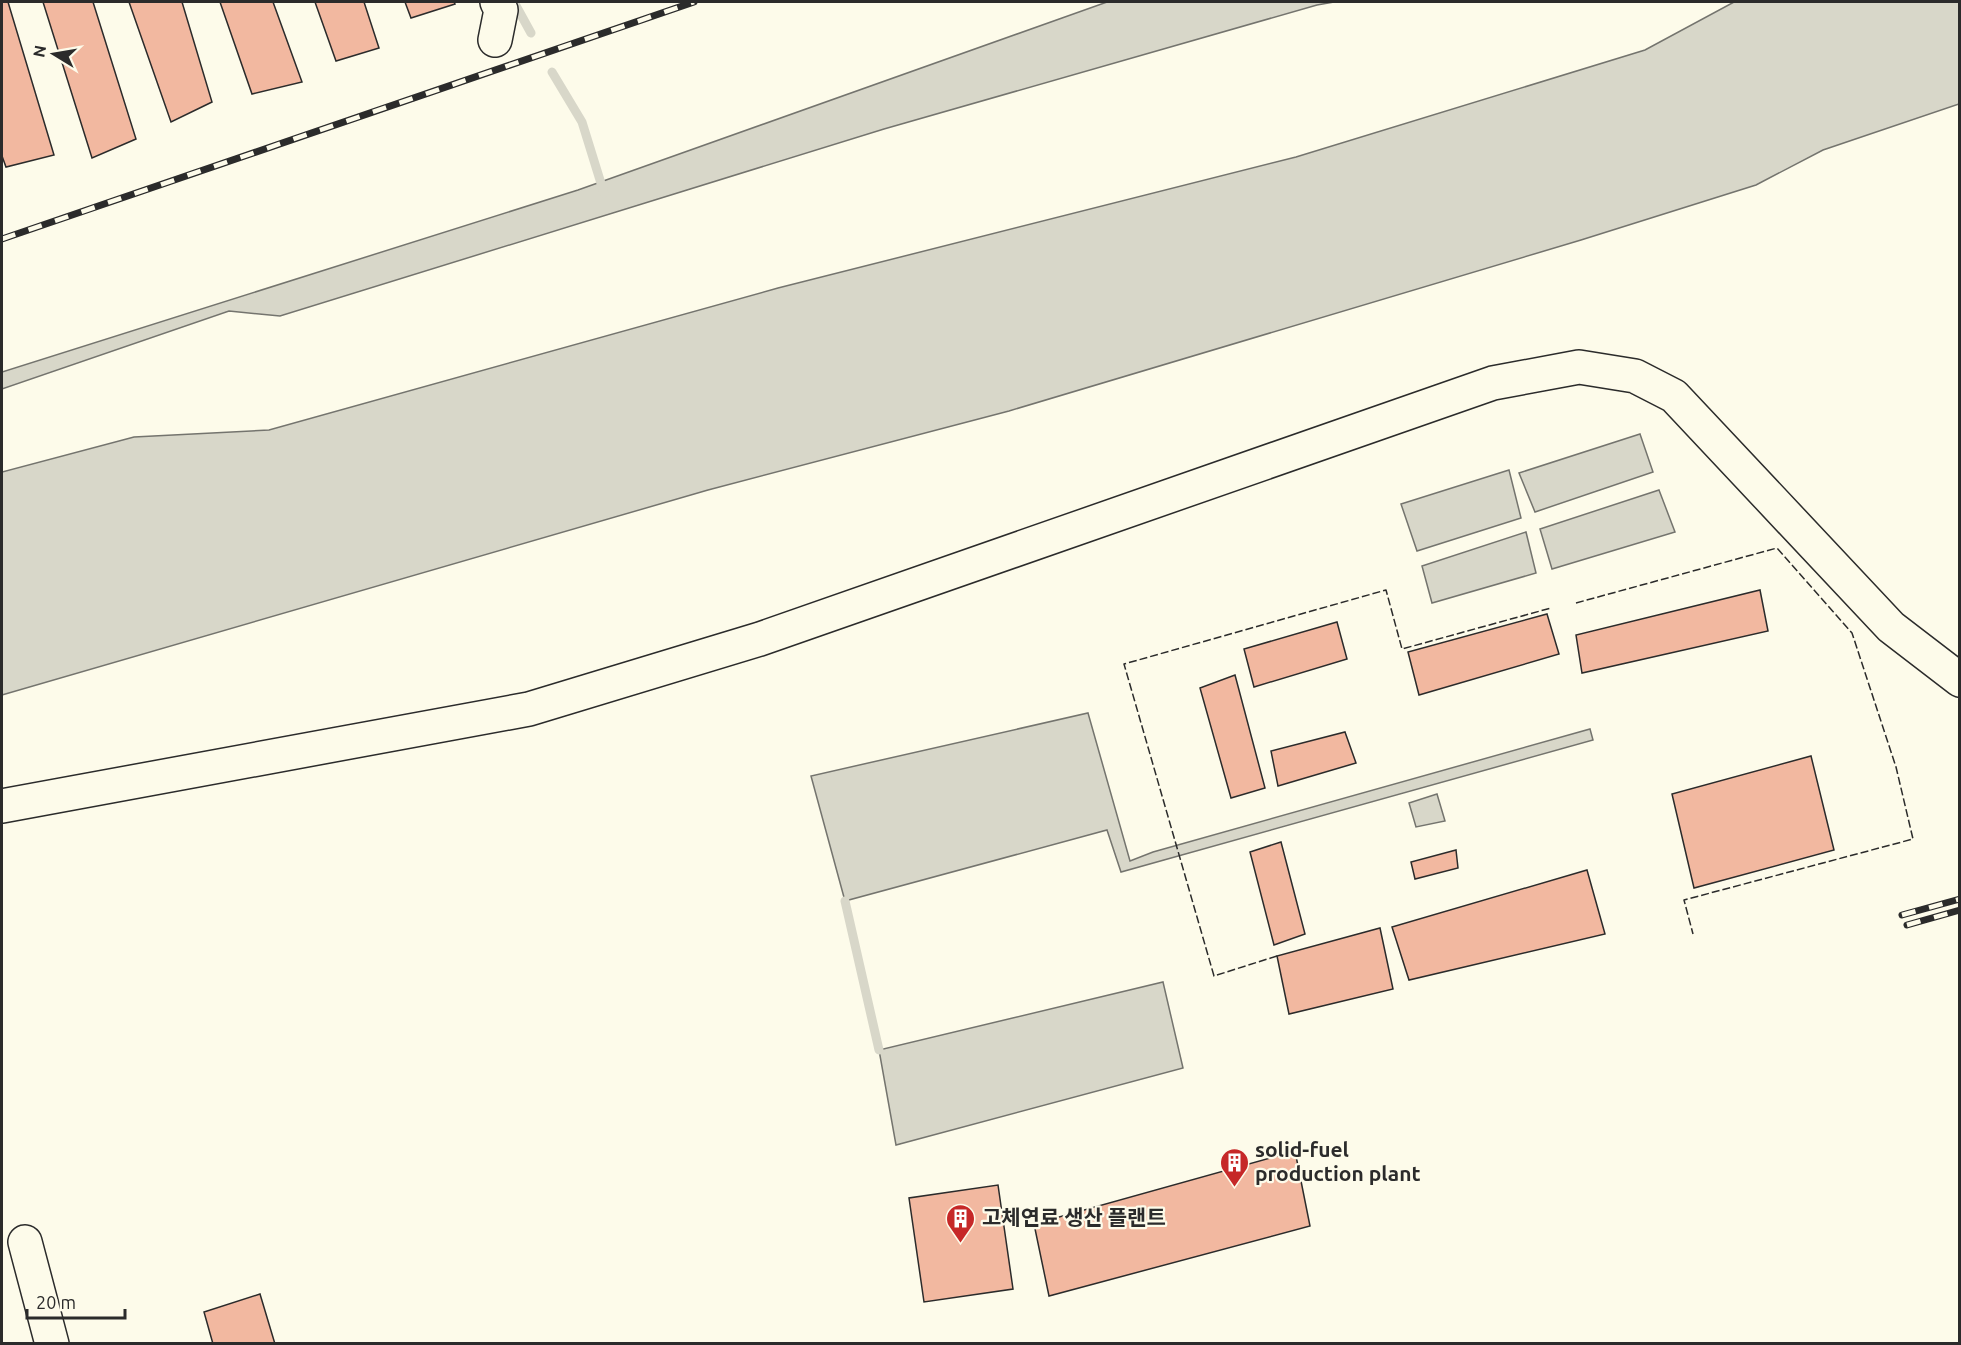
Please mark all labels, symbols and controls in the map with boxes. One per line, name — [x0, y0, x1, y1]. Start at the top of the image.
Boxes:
north arrow — [24, 24, 84, 84]
text: N — [29, 44, 49, 59]
place label: solid-fuel production plant — [1255, 1137, 1421, 1185]
building icon: solid-fuel production plant — [1218, 1146, 1250, 1188]
building icon: 고체연료 생산 플랜트 — [945, 1202, 977, 1244]
place label: 고체연료 생산 플랜트 — [982, 1205, 1166, 1229]
scale bar — [27, 1282, 124, 1320]
text: 20 m — [36, 1292, 76, 1312]

